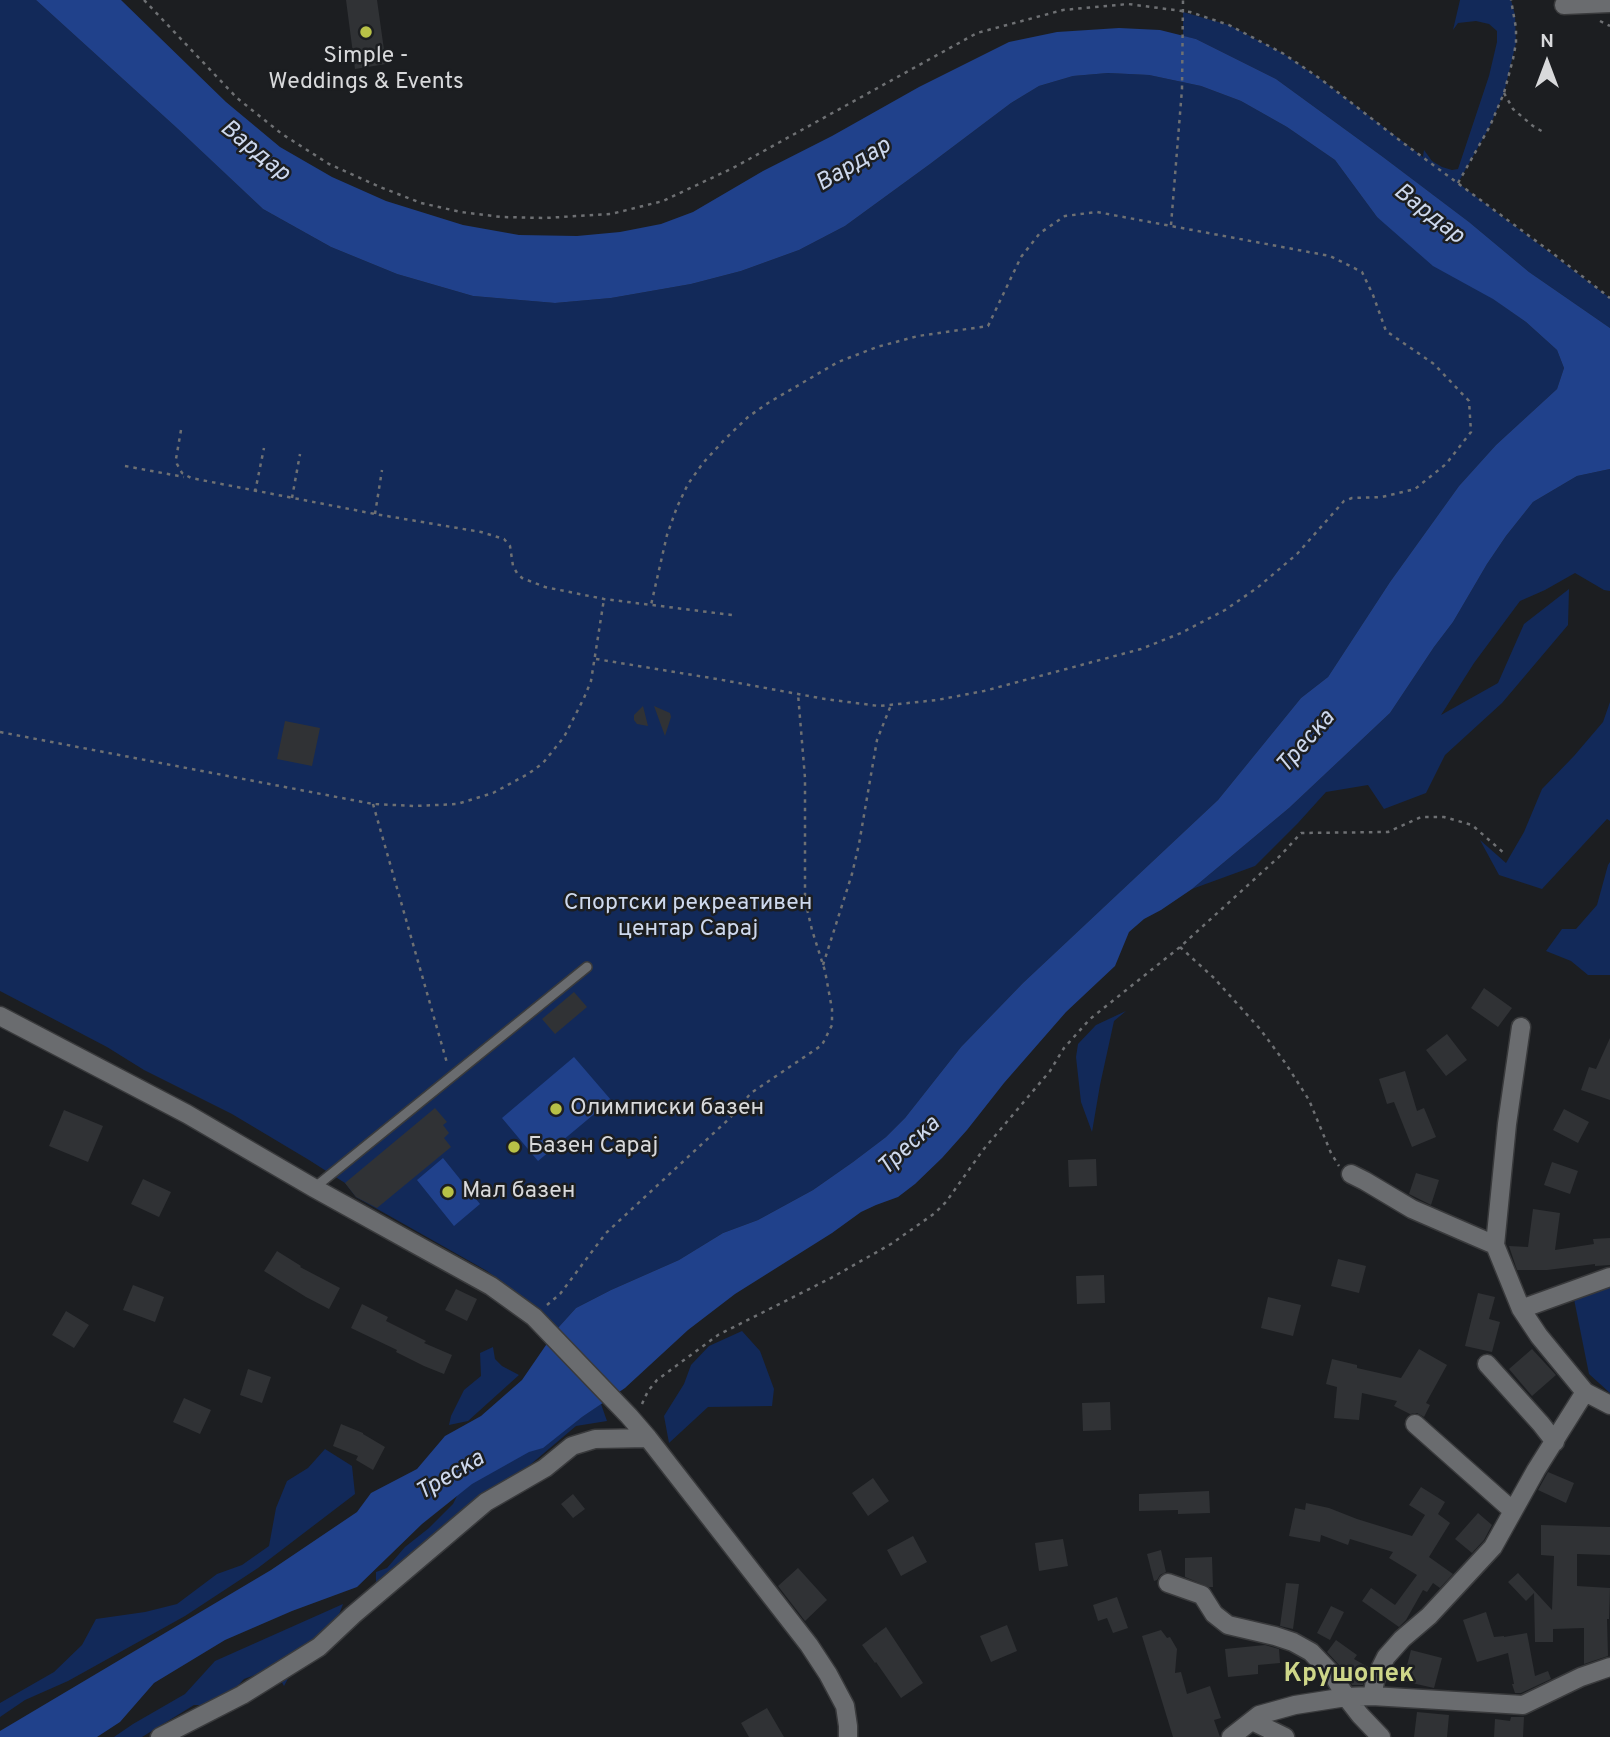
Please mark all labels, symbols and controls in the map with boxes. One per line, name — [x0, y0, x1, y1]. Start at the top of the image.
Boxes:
marker: Simple - Weddings & Events — [358, 24, 374, 40]
north arrow — [1512, 28, 1582, 98]
text: N — [1540, 30, 1554, 54]
place label: Simple - Weddings & Events — [268, 43, 464, 97]
water label: Вардар — [213, 115, 295, 189]
water label: Вардар — [811, 133, 897, 199]
water label: Вардар — [1387, 178, 1469, 252]
water label: Треска — [1272, 705, 1342, 781]
park label: Спортски рекреативен центар Сарај — [564, 890, 812, 944]
place label: Олимписки базен — [570, 1095, 764, 1123]
marker: Олимписки базен — [548, 1101, 564, 1117]
water label: Треска — [873, 1111, 947, 1183]
place label: Базен Сарај — [528, 1133, 658, 1161]
marker: Базен Сарај — [506, 1139, 522, 1155]
place label: Мал базен — [462, 1178, 575, 1206]
marker: Мал базен — [440, 1184, 456, 1200]
water label: Треска — [412, 1445, 490, 1509]
district label: Крушопек — [1284, 1660, 1414, 1692]

